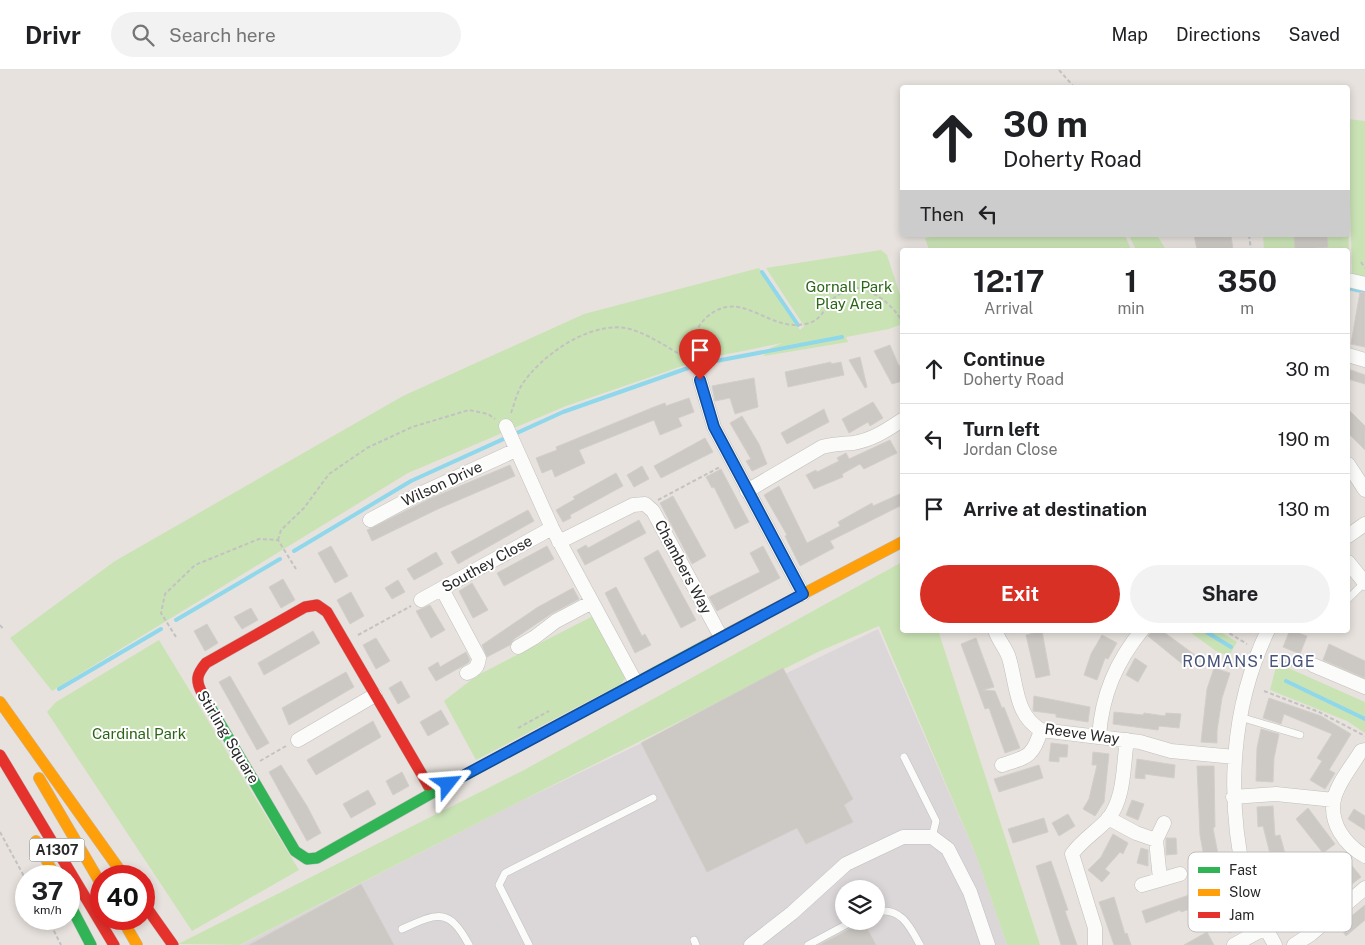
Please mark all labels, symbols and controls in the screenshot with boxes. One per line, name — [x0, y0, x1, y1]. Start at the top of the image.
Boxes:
search box — [111, 12, 461, 57]
text: Drivr — [25, 21, 81, 49]
icon: search — [129, 21, 157, 49]
text: Search here — [169, 24, 276, 46]
text: Map — [1111, 24, 1148, 45]
text: Directions — [1176, 24, 1261, 45]
text: Saved — [1289, 24, 1340, 45]
text: 30 m — [1003, 104, 1088, 145]
icon: ahead — [920, 105, 985, 170]
text: Doherty Road — [1003, 146, 1142, 172]
icon: left — [974, 200, 1002, 228]
text: Then — [920, 203, 964, 225]
text: 12:17 — [973, 263, 1045, 299]
text: 1 — [1125, 263, 1137, 299]
text: 350 — [1218, 263, 1277, 299]
park label: Gornall Park Play Area — [806, 278, 892, 312]
text: Arrival — [984, 299, 1033, 318]
text: min — [1117, 299, 1145, 318]
text: m — [1240, 299, 1254, 318]
pin — [679, 329, 721, 380]
icon: arrive — [686, 336, 714, 364]
text: Continue — [963, 348, 1045, 370]
icon: ahead — [920, 355, 948, 383]
text: 30 m — [1285, 358, 1330, 380]
text: Doherty Road — [963, 370, 1064, 389]
text: Turn left — [963, 418, 1040, 440]
icon: left — [920, 425, 948, 453]
text: 190 m — [1278, 428, 1330, 450]
text: Jordan Close — [963, 440, 1058, 459]
street label: Wilson Drive — [399, 458, 485, 510]
icon: arrive — [920, 495, 948, 523]
text: Arrive at destination — [963, 498, 1147, 520]
text: 130 m — [1278, 498, 1330, 520]
street label: Chambers Way — [652, 517, 715, 617]
street label: Southey Close — [439, 532, 535, 595]
button: Exit — [920, 565, 1120, 623]
button: Share — [1130, 565, 1330, 623]
district label: ROMANS' EDGE — [1182, 652, 1316, 671]
street label: Stirling Square — [194, 687, 263, 786]
street label: Reeve Way — [1043, 720, 1121, 747]
park label: Cardinal Park — [92, 725, 186, 742]
position arrow — [421, 757, 473, 809]
road number: A1307 — [30, 838, 84, 862]
legend — [1188, 852, 1352, 932]
text: Fast — [1229, 862, 1257, 878]
speed limit sign: 40 — [90, 865, 155, 930]
text: 37 — [32, 876, 63, 906]
map controls — [835, 880, 885, 930]
button: layers — [835, 880, 885, 930]
text: Slow — [1229, 884, 1261, 900]
text: km/h — [33, 903, 62, 917]
text: Jam — [1229, 907, 1254, 923]

